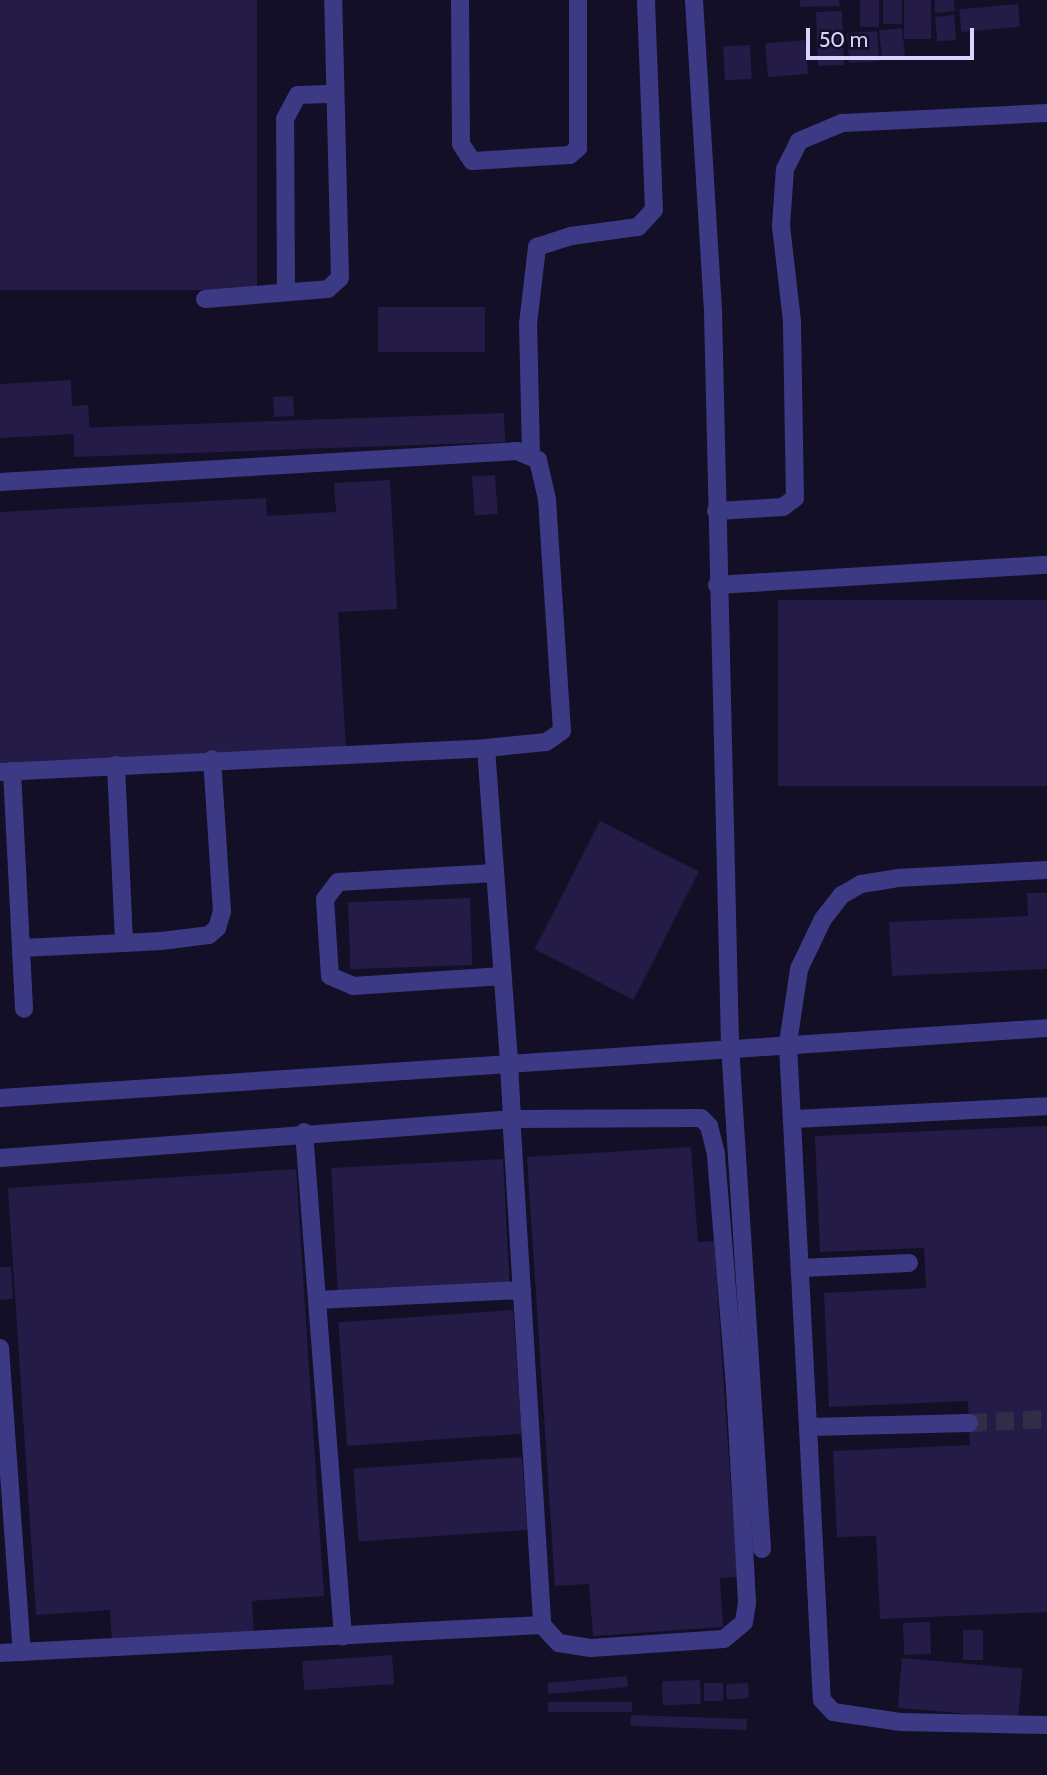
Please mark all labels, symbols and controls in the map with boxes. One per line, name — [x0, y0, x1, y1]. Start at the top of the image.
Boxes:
scale bar — [809, 14, 977, 58]
text: 50 m — [819, 27, 868, 52]

